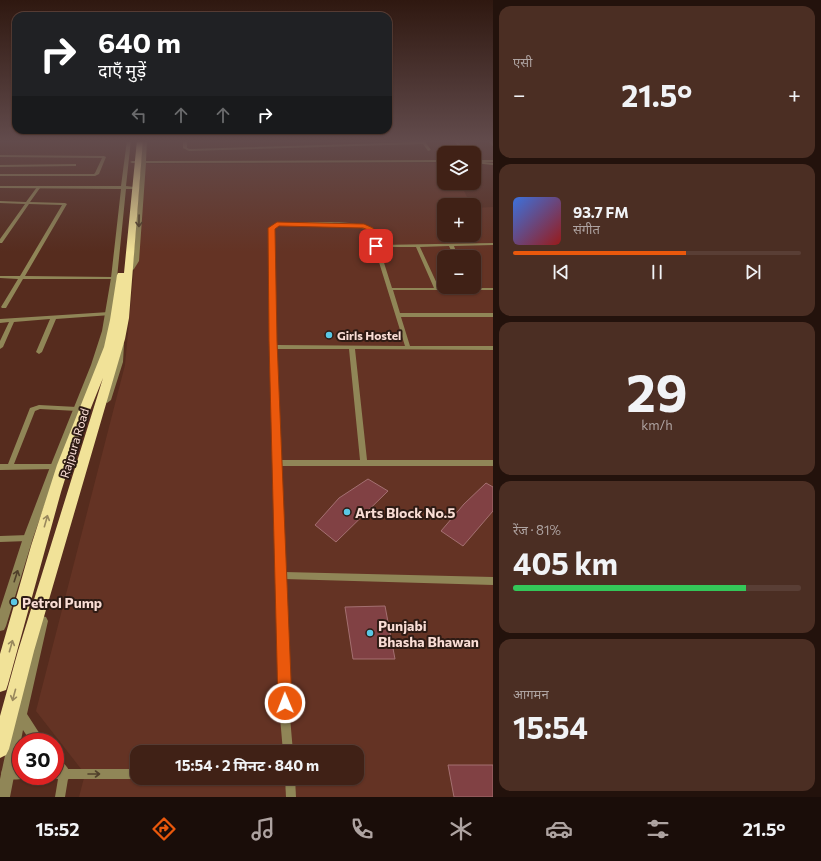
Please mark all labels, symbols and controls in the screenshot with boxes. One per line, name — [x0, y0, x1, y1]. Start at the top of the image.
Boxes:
text: 640 m — [98, 25, 181, 59]
icon: right — [32, 28, 84, 80]
text: एसी — [513, 54, 532, 70]
text: दाएँ मुड़ें — [98, 59, 146, 81]
text: 21.5° — [621, 76, 692, 113]
text: − — [513, 81, 526, 108]
text: + — [788, 81, 801, 108]
icon: left — [128, 104, 150, 126]
icon: ahead — [170, 104, 192, 126]
icon: ahead — [212, 104, 234, 126]
icon: right — [254, 104, 276, 126]
map controls — [437, 146, 481, 294]
button: layers — [437, 146, 481, 190]
button: + — [437, 198, 481, 242]
text: 93.7 FM — [573, 203, 629, 221]
one-way arrow — [135, 214, 143, 227]
text: संगीत — [573, 221, 600, 237]
pin — [359, 229, 393, 263]
icon: arrive — [365, 235, 387, 257]
button: − — [437, 250, 481, 294]
icon: previous — [550, 261, 572, 283]
icon: pause — [646, 261, 668, 283]
icon: next — [742, 261, 764, 283]
place label: Girls Hostel — [337, 328, 401, 342]
marker: Girls Hostel — [324, 330, 334, 340]
text: 29 — [626, 359, 688, 423]
street label: Rajpura Road — [57, 406, 91, 480]
text: km/h — [641, 417, 673, 433]
place label: Arts Block No.5 — [355, 504, 455, 521]
marker: Arts Block No.5 — [342, 507, 352, 517]
one-way arrow — [43, 515, 50, 528]
text: रेंज · 81% — [513, 522, 561, 538]
text: 405 km — [513, 544, 618, 581]
one-way arrow — [13, 570, 20, 583]
place label: Petrol Pump — [22, 594, 102, 611]
marker: Petrol Pump — [9, 597, 19, 607]
place label: Punjabi Bhasha Bhawan — [378, 617, 479, 650]
marker: Punjabi Bhasha Bhawan — [365, 628, 375, 638]
one-way arrow — [7, 640, 15, 653]
position arrow — [264, 682, 306, 724]
text: आगमन — [513, 686, 549, 702]
one-way arrow — [10, 688, 17, 701]
text: 15:54 — [513, 708, 588, 745]
speed limit sign: 30 — [12, 733, 64, 785]
text: 15:54 · 2 मिनट · 840 m — [175, 756, 319, 774]
one-way arrow — [87, 770, 100, 778]
icon: directions — [150, 815, 178, 843]
icon: music — [249, 815, 277, 843]
icon: phone — [348, 815, 376, 843]
icon: climate — [447, 815, 475, 843]
icon: car — [545, 815, 573, 843]
icon: filters — [644, 815, 672, 843]
text: 15:52 — [35, 818, 80, 840]
text: 21.5° — [743, 818, 786, 840]

